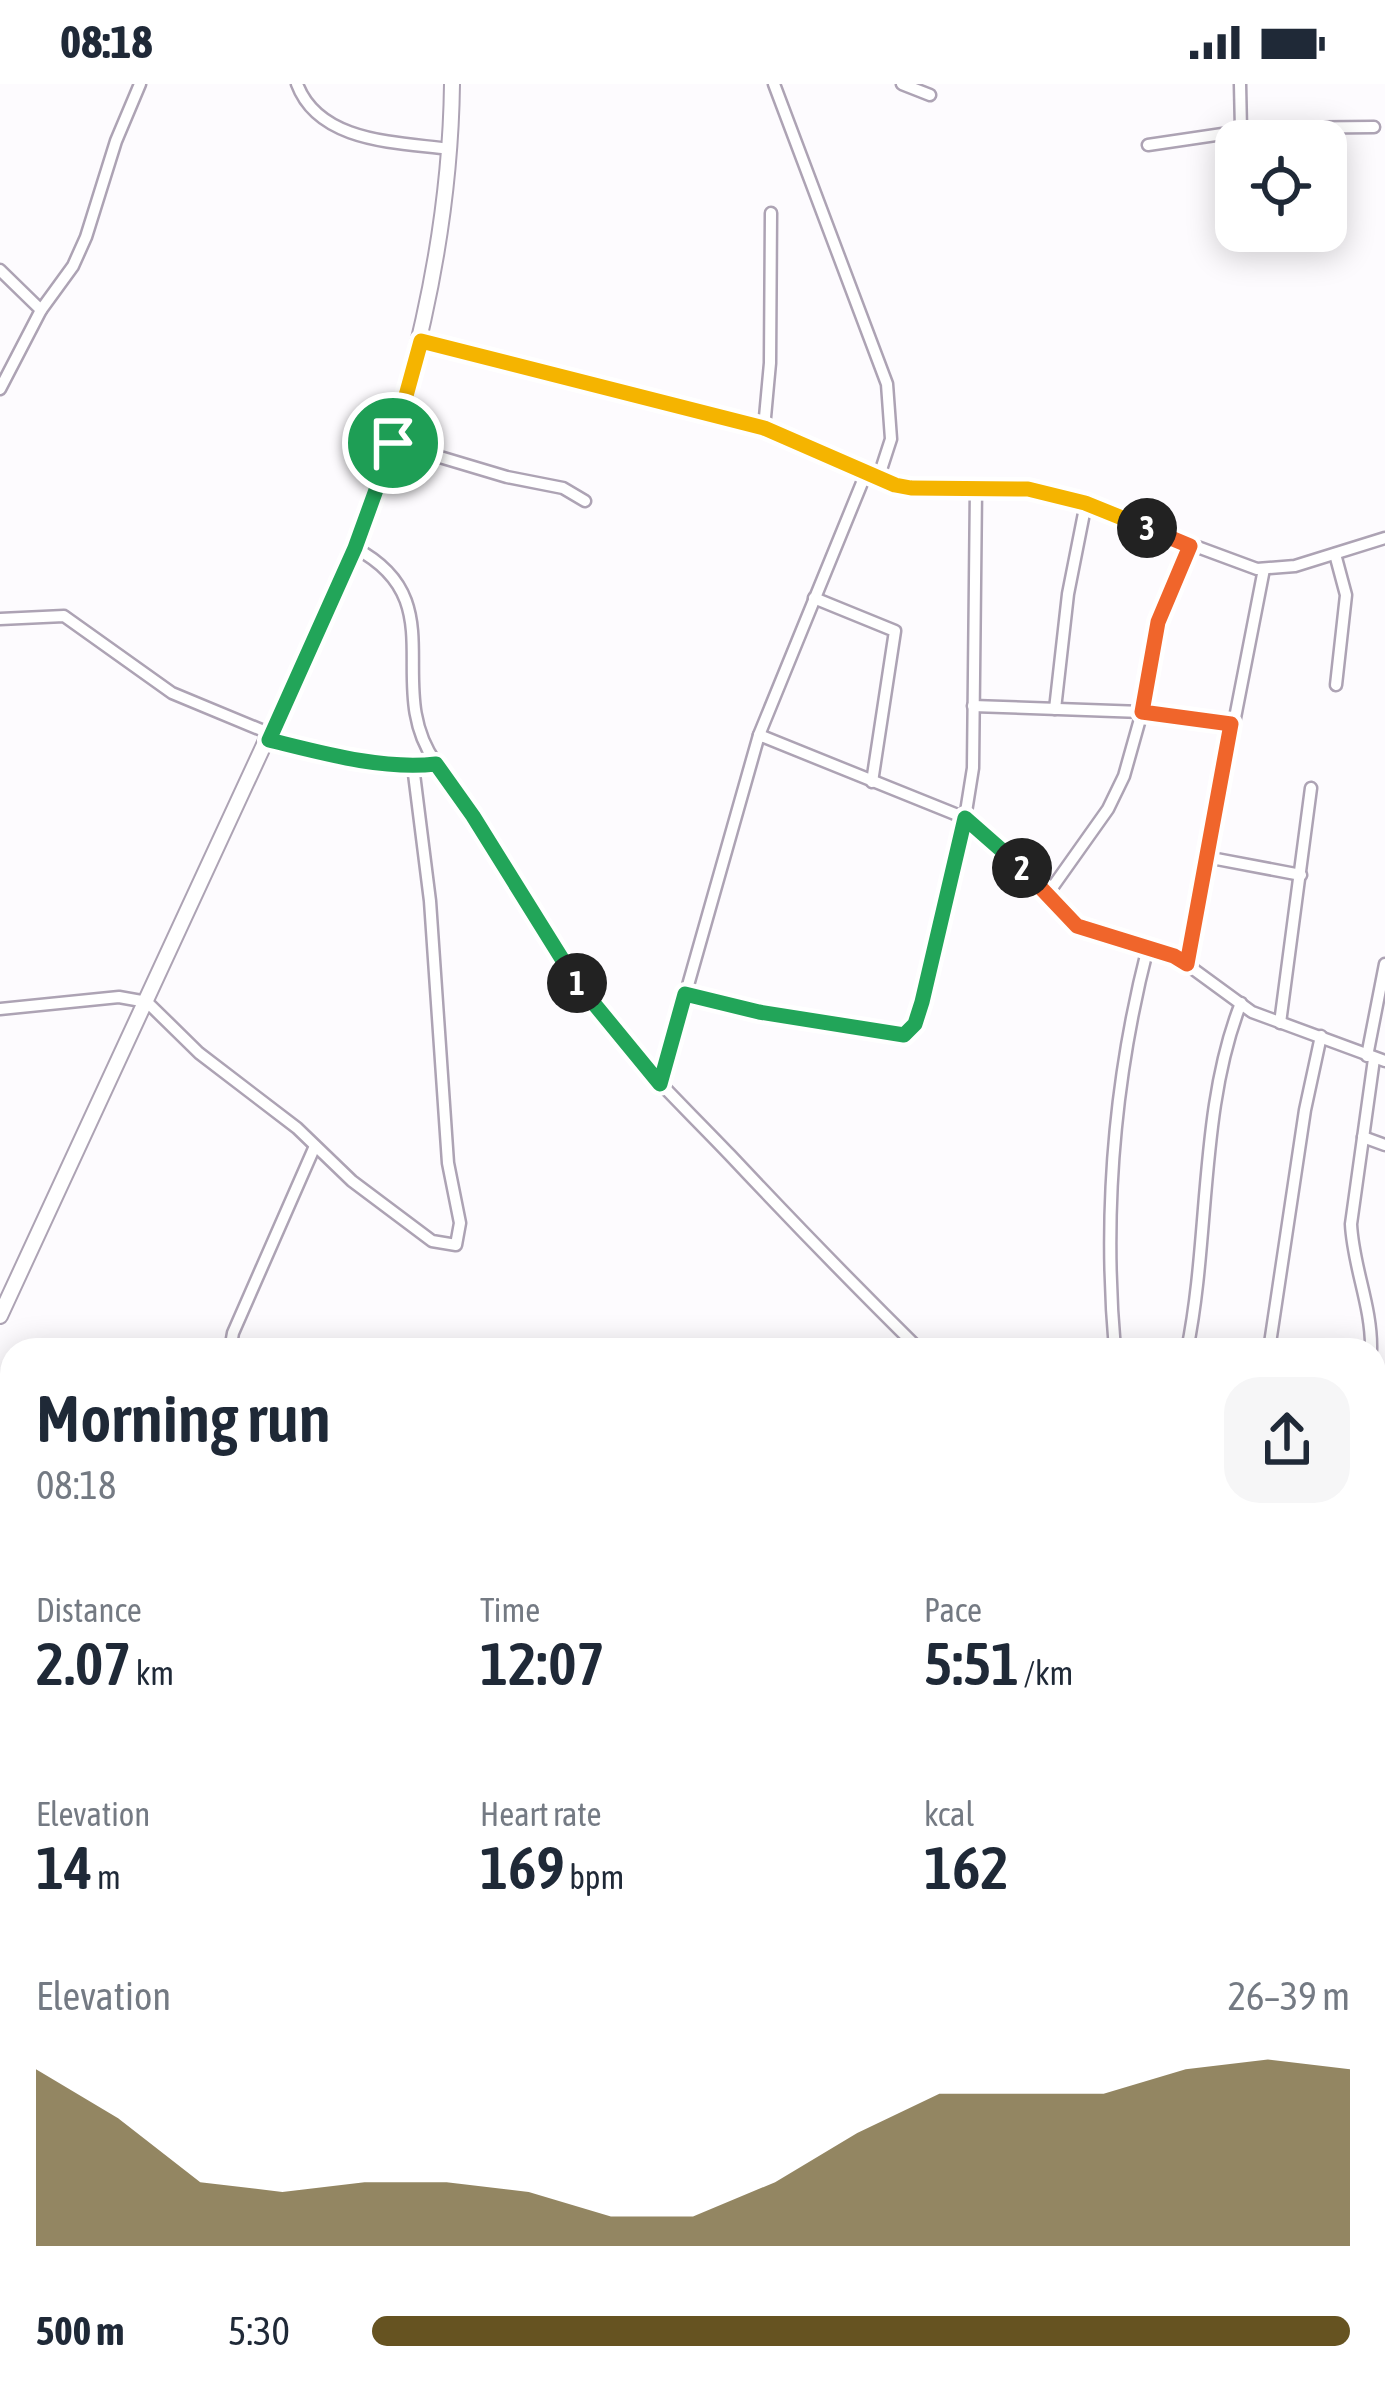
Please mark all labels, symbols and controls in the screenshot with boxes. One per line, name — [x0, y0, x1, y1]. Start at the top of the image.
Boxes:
text: 08:18 — [60, 16, 153, 68]
map controls — [1215, 120, 1347, 252]
button: locate — [1215, 120, 1347, 252]
pin — [342, 392, 444, 494]
icon: arrive — [360, 410, 426, 476]
pin: 3 — [1117, 498, 1177, 558]
text: 3 — [1139, 509, 1155, 547]
pin: 2 — [992, 838, 1052, 898]
text: 2 — [1014, 849, 1030, 887]
pin: 1 — [547, 953, 607, 1013]
text: 1 — [569, 964, 585, 1002]
button: share — [1224, 1377, 1350, 1503]
text: Morning run — [36, 1380, 331, 1456]
text: 08:18 — [36, 1463, 116, 1507]
text: Distance — [36, 1591, 142, 1629]
text: Time — [480, 1591, 540, 1629]
text: Pace — [924, 1591, 982, 1629]
text: 2.07 — [36, 1629, 131, 1698]
text: 12:07 — [480, 1629, 605, 1698]
text: 5:51 — [924, 1629, 1019, 1698]
text: km — [131, 1654, 174, 1692]
text: /km — [1019, 1654, 1073, 1692]
text: Elevation — [36, 1795, 150, 1833]
text: Heart rate — [480, 1795, 602, 1833]
text: kcal — [924, 1795, 974, 1833]
text: 14 — [36, 1833, 92, 1902]
text: 169 — [480, 1833, 565, 1902]
text: 162 — [924, 1833, 1009, 1902]
text: m — [92, 1858, 121, 1896]
text: bpm — [565, 1858, 624, 1896]
text: Elevation — [36, 1974, 171, 2018]
text: 26–39 m — [1228, 1974, 1350, 2018]
text: 500 m — [36, 2309, 124, 2353]
text: 5:30 — [228, 2309, 290, 2353]

